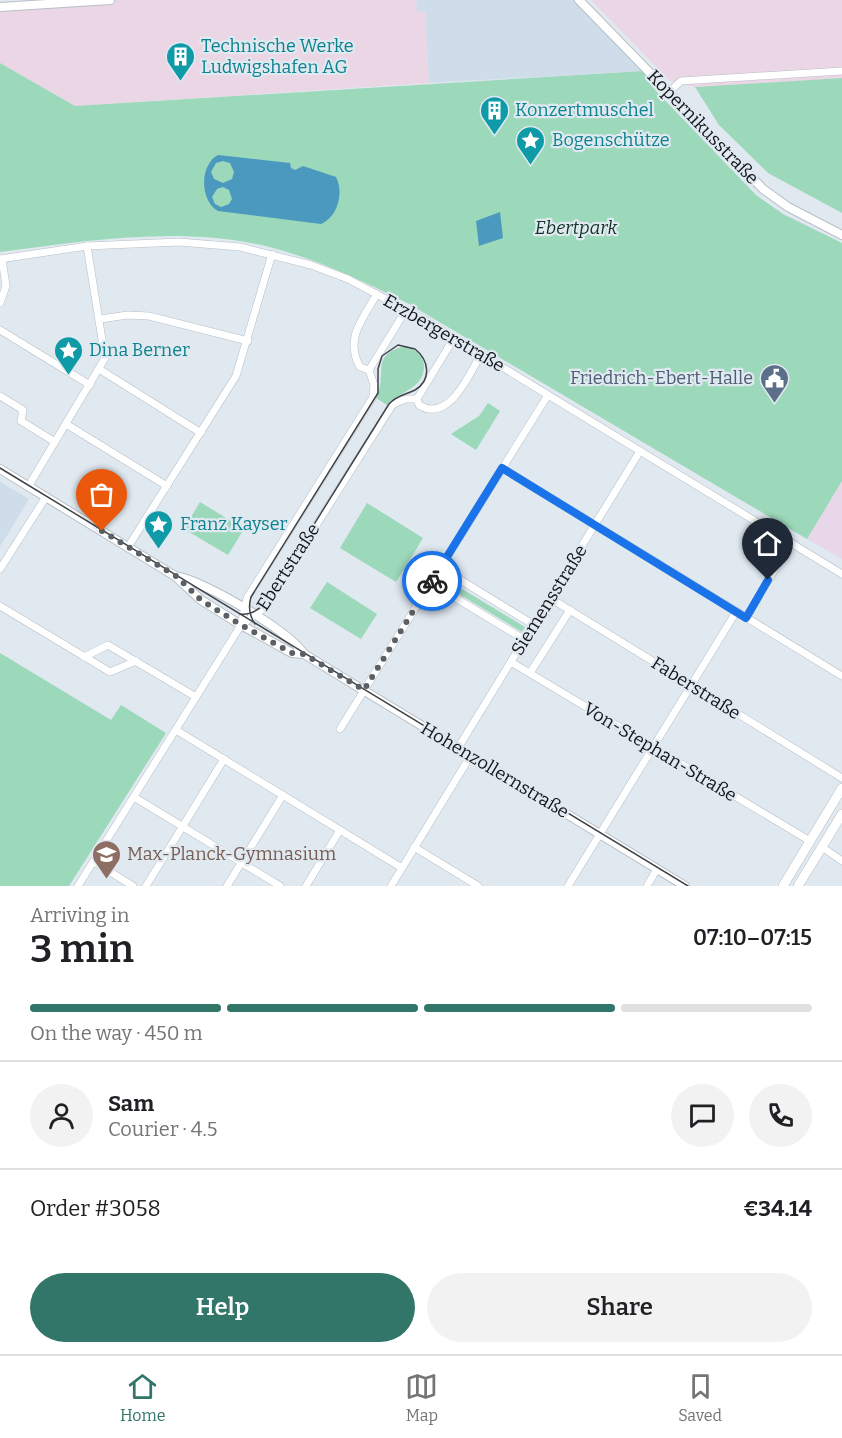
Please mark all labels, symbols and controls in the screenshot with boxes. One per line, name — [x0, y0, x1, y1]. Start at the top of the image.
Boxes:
place label: Technische Werke Ludwigshafen AG — [201, 35, 354, 78]
building icon: Technische Werke Ludwigshafen AG — [164, 40, 196, 82]
street label: Kopernikusstraße — [643, 65, 763, 189]
building icon: Konzertmuschel — [478, 94, 510, 136]
place label: Konzertmuschel — [515, 99, 654, 121]
place icon: Bogenschütze — [515, 124, 547, 166]
place label: Bogenschütze — [552, 129, 670, 151]
park label: Ebertpark — [535, 217, 617, 239]
street label: Erzbergerstraße — [379, 289, 509, 377]
place icon: Dina Berner — [52, 334, 84, 376]
place label: Dina Berner — [89, 339, 190, 361]
public building icon: Friedrich-Ebert-Halle — [758, 362, 790, 404]
place label: Friedrich-Ebert-Halle — [570, 367, 753, 389]
pin — [76, 469, 127, 531]
icon: bag — [85, 478, 118, 511]
place icon: Franz Kayser — [143, 508, 175, 550]
place label: Franz Kayser — [180, 513, 288, 535]
pin — [742, 518, 793, 580]
street label: Ebertstraße — [252, 519, 324, 615]
icon: home — [751, 527, 784, 560]
street label: Siemensstraße — [506, 541, 592, 659]
courier — [402, 551, 462, 611]
icon: bike — [416, 565, 449, 598]
street label: Faberstraße — [647, 652, 745, 724]
street label: Von-Stephan-Straße — [579, 698, 741, 806]
street label: Hohenzollernstraße — [417, 717, 573, 823]
school or university icon: Max-Planck-Gymnasium — [90, 838, 122, 880]
place label: Max-Planck-Gymnasium — [127, 843, 336, 865]
text: Arriving in — [30, 903, 129, 927]
text: 07:10–07:15 — [693, 924, 812, 951]
text: 3 min — [30, 926, 134, 972]
text: On the way · 450 m — [30, 1021, 203, 1045]
button: person — [30, 1084, 93, 1147]
button: chat — [671, 1084, 734, 1147]
button: phone — [749, 1084, 812, 1147]
text: Sam — [108, 1090, 154, 1117]
text: Courier · 4.5 — [108, 1117, 217, 1141]
text: Order #3058 — [30, 1195, 161, 1222]
text: €34.14 — [743, 1195, 812, 1222]
button: Help — [30, 1273, 415, 1342]
button: Share — [427, 1273, 812, 1342]
tab: Home — [120, 1370, 166, 1425]
tab: Map — [405, 1370, 438, 1425]
tab: Saved — [678, 1370, 722, 1425]

